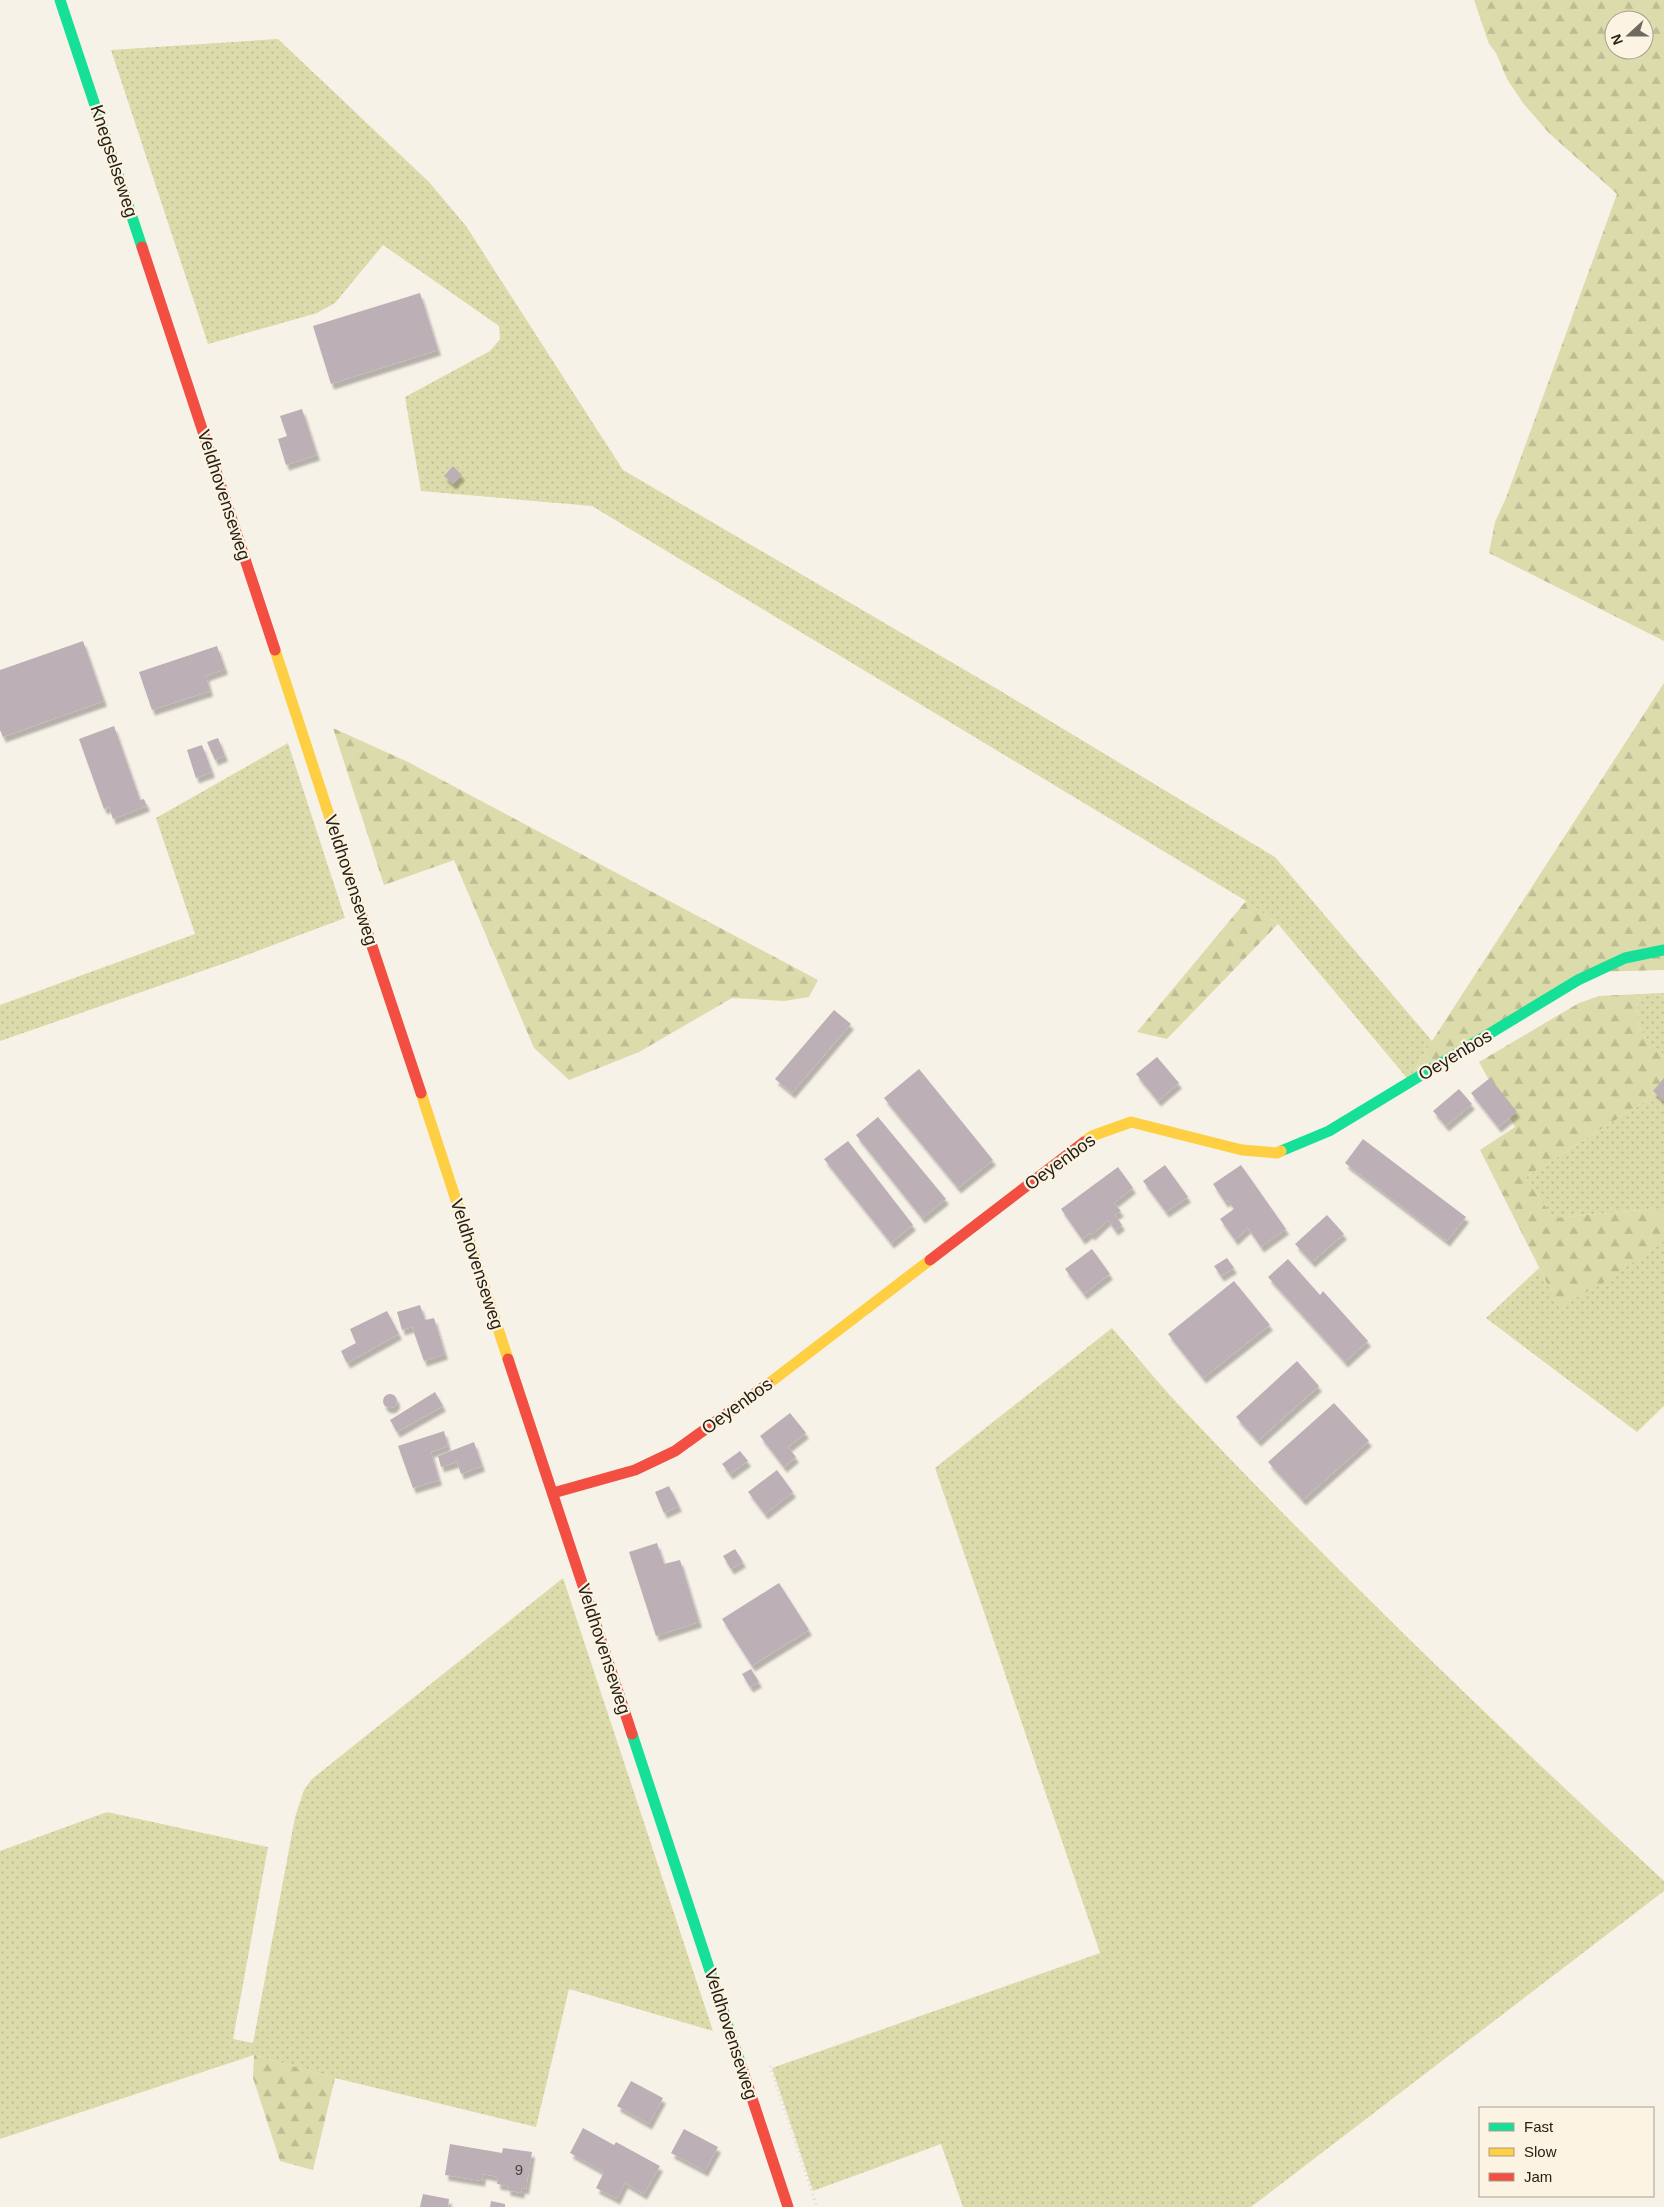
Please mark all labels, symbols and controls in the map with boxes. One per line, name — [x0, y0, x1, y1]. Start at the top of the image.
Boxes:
north arrow — [1604, 10, 1654, 60]
text: N — [1608, 32, 1626, 47]
street label: Knegselseweg — [86, 102, 142, 220]
street label: Veldhovenseweg — [193, 427, 255, 563]
street label: Veldhovenseweg — [320, 812, 382, 948]
street label: Oeyenbos — [1415, 1025, 1495, 1085]
street label: Oeyenbos — [1021, 1130, 1099, 1194]
street label: Veldhovenseweg — [446, 1196, 508, 1332]
street label: Oeyenbos — [698, 1374, 776, 1438]
street label: Veldhovenseweg — [573, 1581, 635, 1717]
street label: Veldhovenseweg — [700, 1966, 762, 2102]
legend — [1479, 2107, 1654, 2197]
text: Fast — [1524, 2118, 1554, 2135]
text: Slow — [1524, 2143, 1557, 2160]
house number: 9 — [515, 2161, 523, 2178]
text: Jam — [1524, 2168, 1552, 2185]

